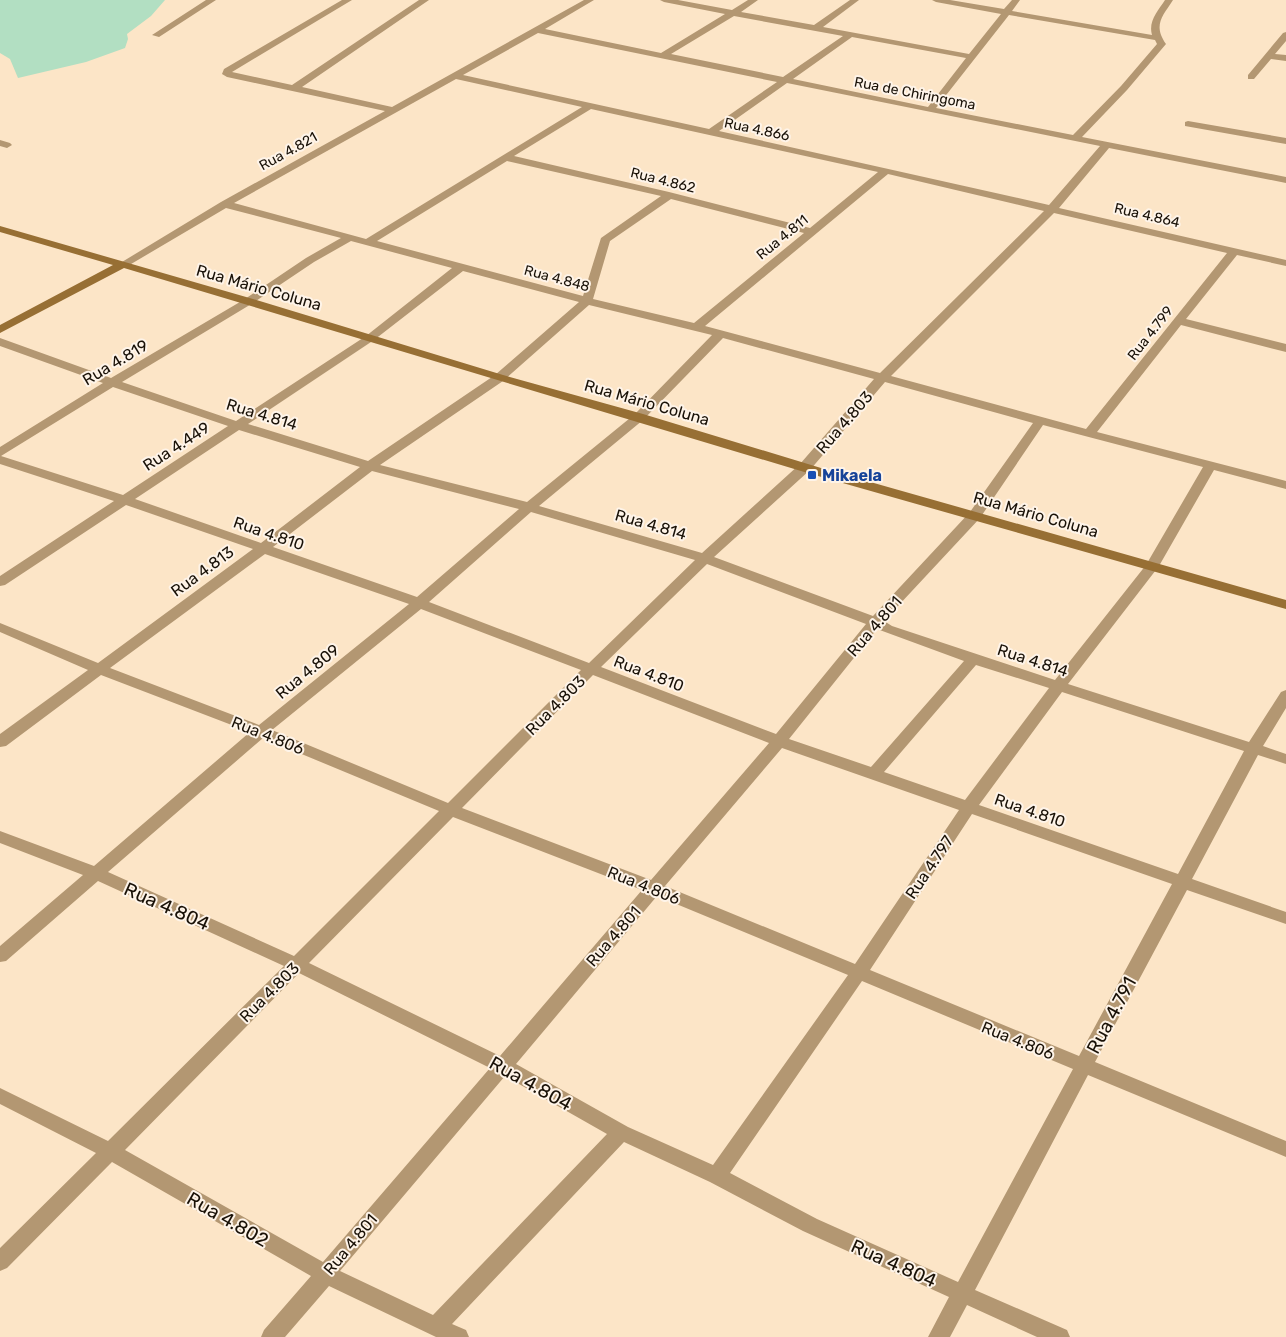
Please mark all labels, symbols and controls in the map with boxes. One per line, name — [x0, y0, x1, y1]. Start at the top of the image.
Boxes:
street label: Rua de Chiringoma — [853, 73, 977, 114]
street label: Rua 4.866 — [723, 114, 791, 145]
street label: Rua 4.821 — [256, 129, 320, 174]
street label: Rua 4.862 — [629, 164, 697, 197]
street label: Rua 4.864 — [1112, 200, 1182, 231]
street label: Rua 4.811 — [753, 211, 812, 263]
street label: Rua Mário Coluna — [194, 261, 324, 314]
street label: Rua 4.848 — [522, 262, 592, 295]
street label: Rua 4.799 — [1124, 303, 1177, 364]
street label: Rua 4.819 — [79, 335, 151, 389]
street label: Rua Mário Coluna — [582, 376, 712, 429]
street label: Rua 4.803 — [812, 387, 877, 457]
street label: Rua 4.814 — [224, 395, 300, 434]
street label: Rua 4.449 — [139, 418, 213, 475]
place label: Mikaela — [822, 466, 882, 485]
marker: Mikaela — [806, 469, 818, 481]
street label: Rua Mário Coluna — [971, 488, 1101, 541]
street label: Rua 4.814 — [613, 505, 689, 544]
street label: Rua 4.810 — [231, 513, 307, 554]
street label: Rua 4.813 — [167, 542, 237, 601]
street label: Rua 4.801 — [843, 592, 906, 660]
street label: Rua 4.809 — [272, 640, 343, 703]
street label: Rua 4.814 — [995, 640, 1071, 681]
street label: Rua 4.810 — [611, 651, 687, 696]
street label: Rua 4.803 — [522, 672, 589, 739]
street label: Rua 4.806 — [229, 712, 307, 759]
street label: Rua 4.810 — [992, 790, 1068, 831]
street label: Rua 4.797 — [901, 832, 957, 902]
street label: Rua 4.806 — [605, 862, 683, 909]
street label: Rua 4.804 — [121, 877, 213, 936]
street label: Rua 4.801 — [582, 902, 645, 970]
street label: Rua 4.803 — [236, 959, 303, 1026]
street label: Rua 4.791 — [1082, 973, 1141, 1058]
street label: Rua 4.806 — [979, 1017, 1057, 1064]
street label: Rua 4.804 — [485, 1051, 576, 1116]
street label: Rua 4.802 — [183, 1187, 273, 1252]
street label: Rua 4.801 — [319, 1210, 381, 1279]
street label: Rua 4.804 — [848, 1234, 940, 1293]

